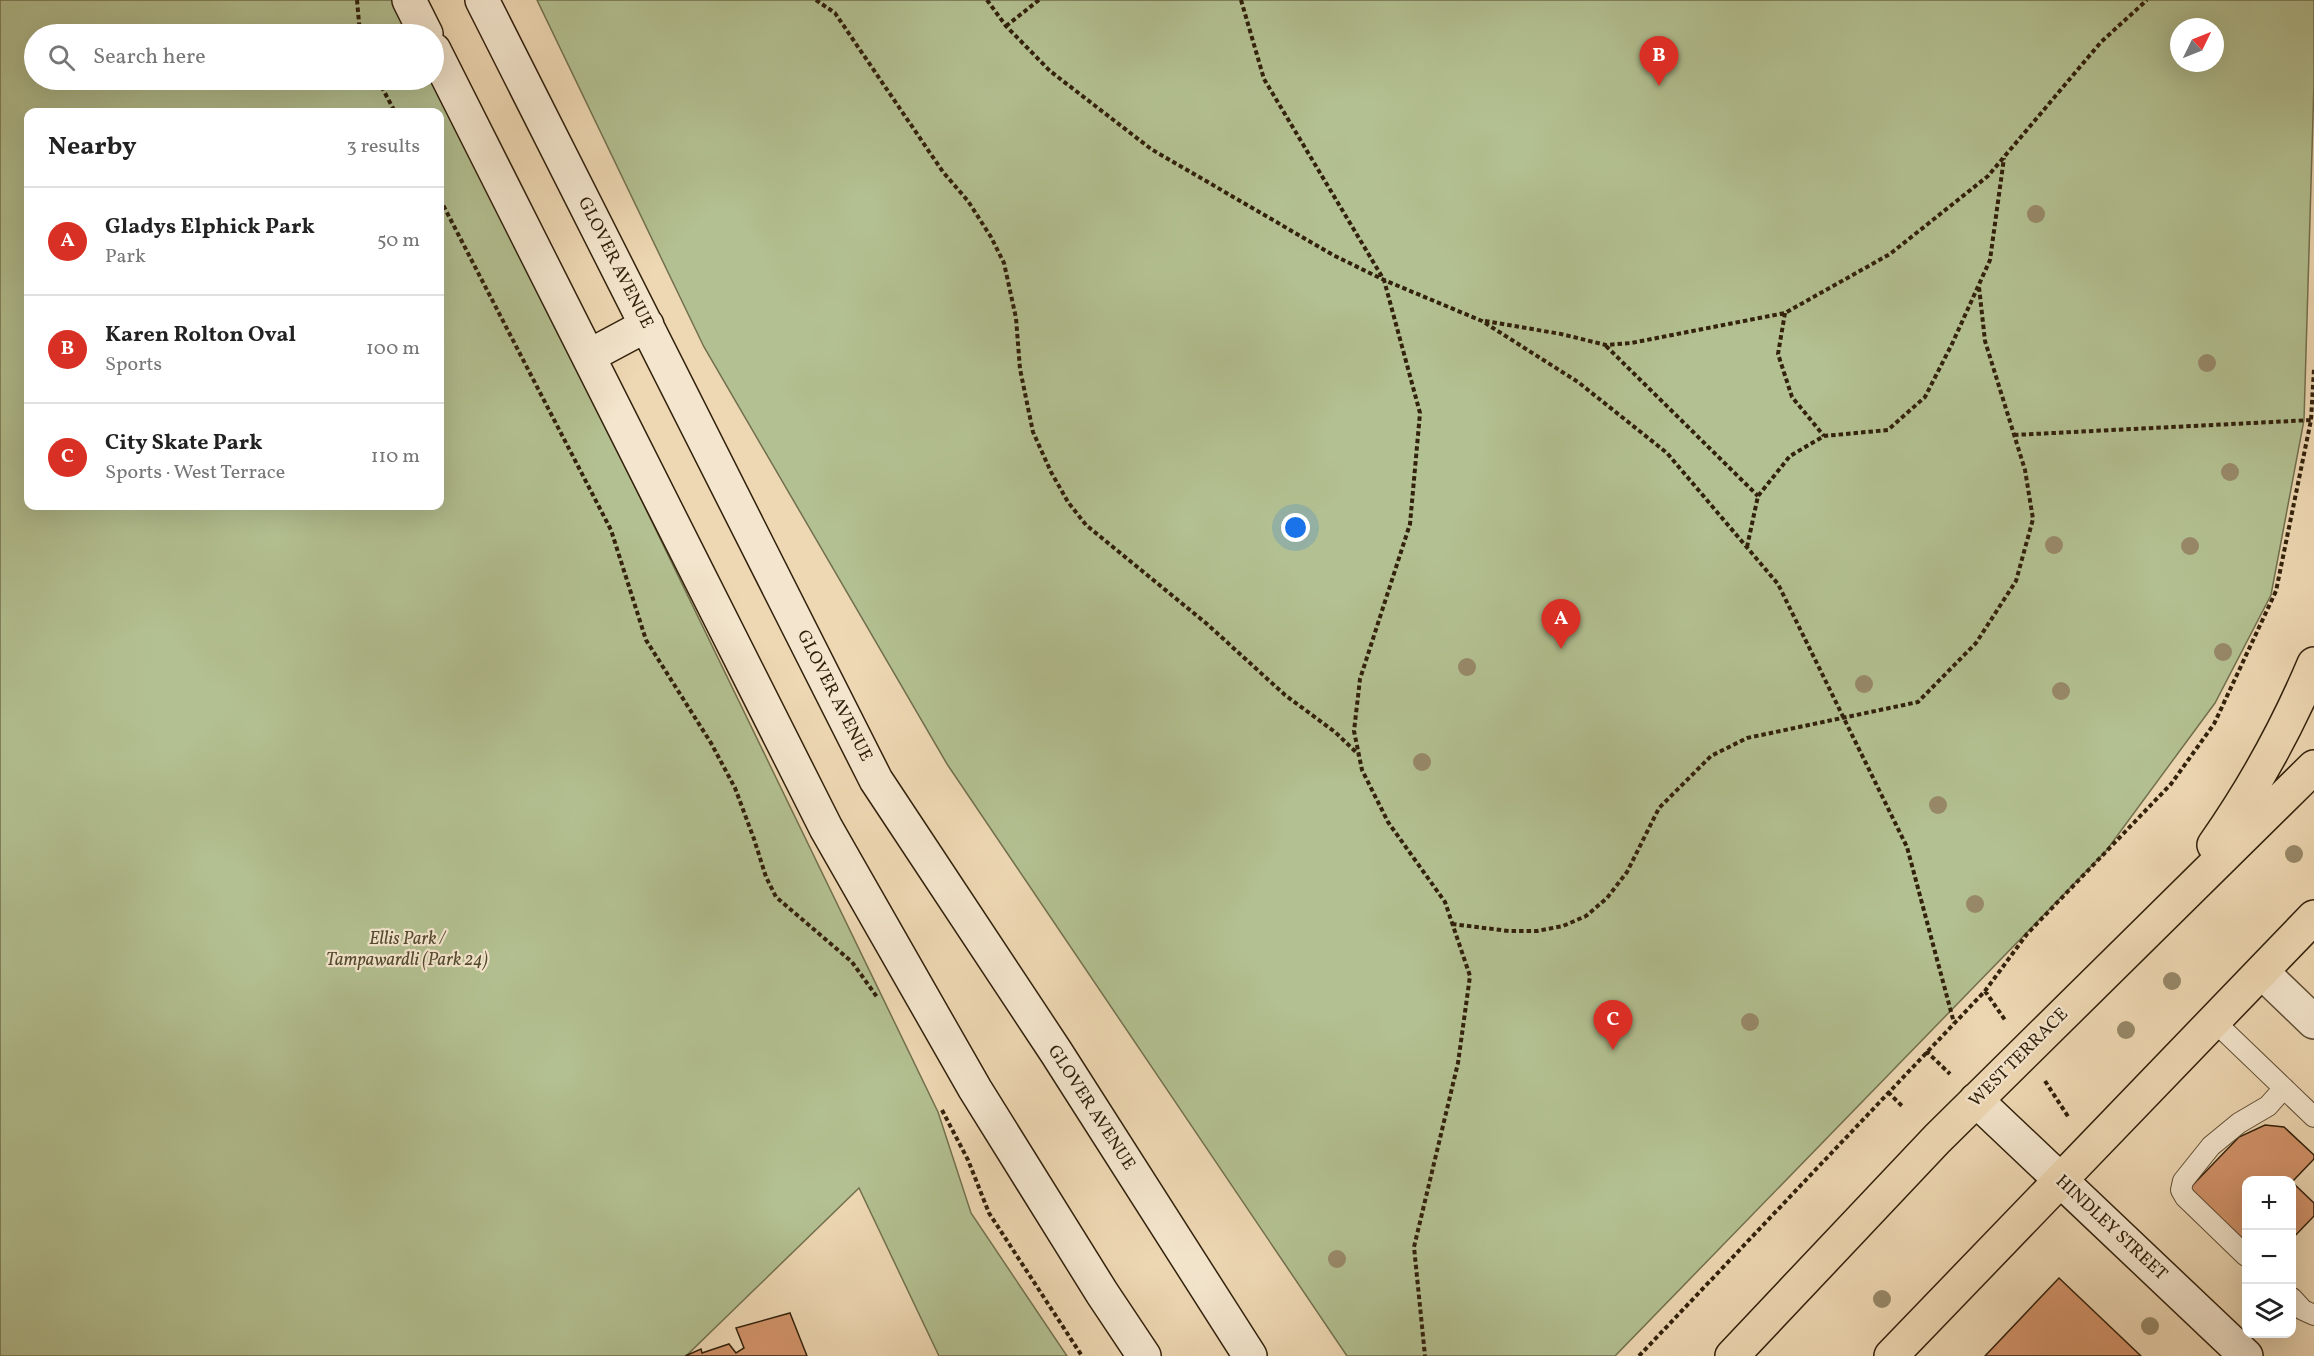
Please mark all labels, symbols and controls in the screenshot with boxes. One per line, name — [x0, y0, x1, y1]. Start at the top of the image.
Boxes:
north arrow — [2170, 18, 2224, 72]
search box — [24, 24, 444, 90]
pin: B — [1640, 36, 1678, 86]
icon: search — [45, 41, 78, 74]
text: Search here — [93, 42, 206, 73]
text: Nearby — [48, 129, 137, 165]
text: 3 results — [346, 133, 420, 161]
street label: GLOVER AVENUE — [571, 193, 659, 333]
text: Gladys Elphick Park — [105, 212, 315, 243]
text: A — [60, 227, 75, 255]
text: 50 m — [377, 227, 420, 255]
text: Park — [105, 243, 146, 271]
text: Karen Rolton Oval — [105, 320, 296, 351]
text: B — [61, 335, 74, 363]
text: 100 m — [366, 335, 420, 363]
text: Sports — [105, 351, 162, 379]
text: City Skate Park — [105, 428, 263, 459]
text: C — [61, 443, 74, 471]
text: 110 m — [371, 443, 420, 471]
text: Sports · West Terrace — [105, 459, 285, 487]
your location — [1281, 513, 1310, 542]
pin: A — [1542, 600, 1580, 649]
street label: GLOVER AVENUE — [790, 626, 878, 766]
park label: Ellis Park / Tampawardli (Park 24) — [326, 927, 488, 973]
pin: C — [1594, 1000, 1632, 1050]
street label: WEST TERRACE — [1964, 1003, 2074, 1113]
street label: GLOVER AVENUE — [1041, 1041, 1141, 1176]
street label: HINDLEY STREET — [2050, 1169, 2173, 1287]
map controls — [2242, 1176, 2296, 1338]
button: + — [2242, 1176, 2296, 1230]
button: − — [2242, 1230, 2296, 1284]
button: layers — [2242, 1284, 2296, 1338]

